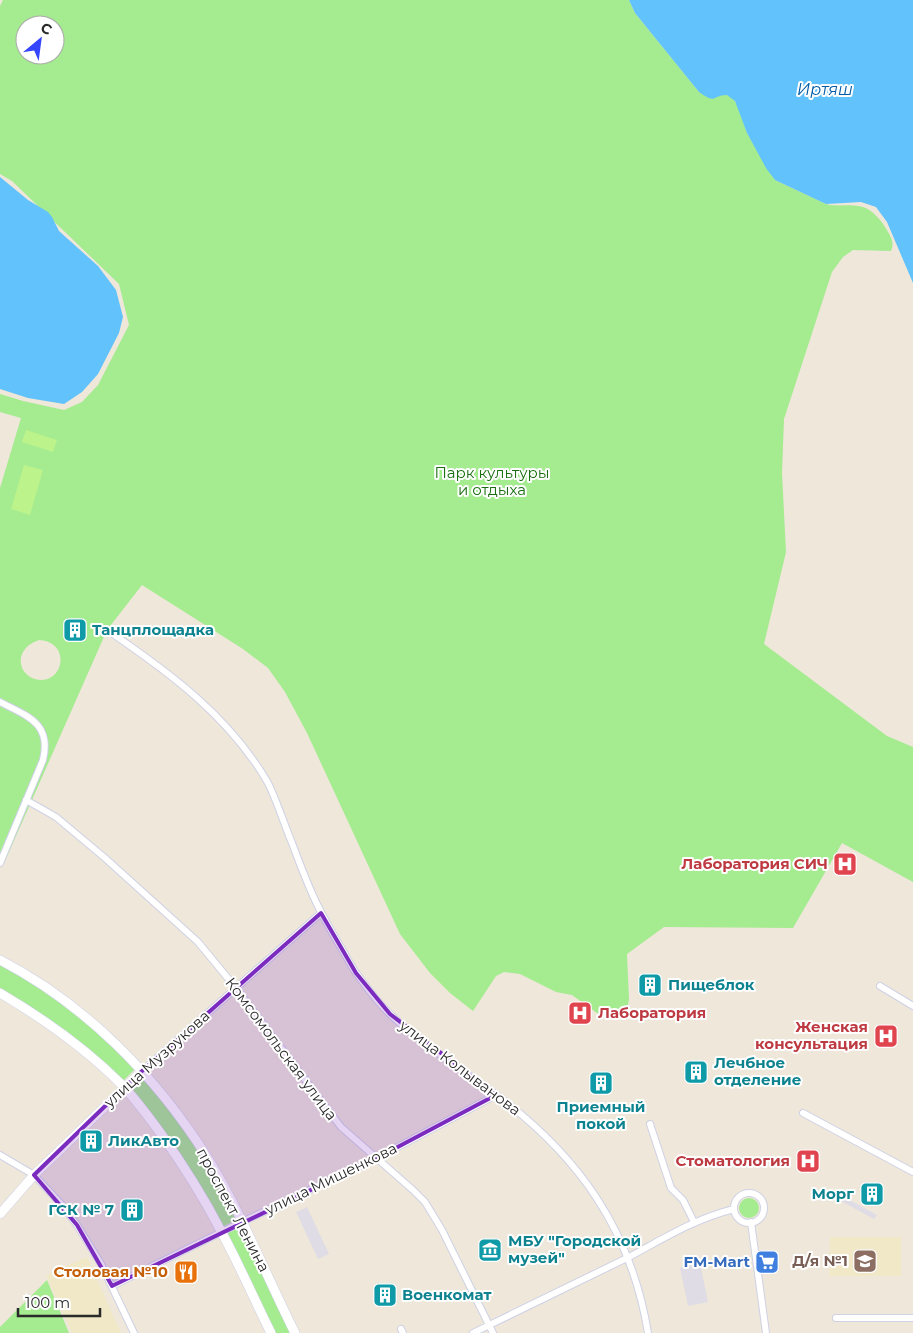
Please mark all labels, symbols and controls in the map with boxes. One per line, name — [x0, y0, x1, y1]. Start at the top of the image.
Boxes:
north arrow — [15, 15, 65, 65]
text: С — [37, 18, 55, 39]
water label: Иртяш — [797, 80, 853, 99]
park label: Парк культуры и отдыха — [434, 463, 550, 499]
building icon: Танцплощадка — [62, 617, 88, 643]
place label: Танцплощадка — [92, 620, 214, 639]
hospital icon: Лаборатория СИЧ — [832, 851, 858, 877]
place label: Лаборатория СИЧ — [681, 854, 828, 873]
building icon: Пищеблок — [637, 972, 663, 998]
street label: Комсомольская улица — [221, 973, 341, 1124]
place label: Пищеблок — [668, 975, 755, 994]
hospital icon: Лаборатория — [567, 1000, 593, 1026]
place label: Лаборатория — [598, 1003, 706, 1022]
street label: улица Музрукова — [99, 1006, 214, 1112]
street label: улица Колыванова — [395, 1015, 525, 1119]
place label: Женская консультация — [755, 1017, 868, 1053]
hospital icon: Женская консультация — [873, 1023, 899, 1049]
place label: Лечбное отделение — [714, 1053, 801, 1089]
building icon: Лечбное отделение — [683, 1059, 709, 1085]
building icon: Приемный покой — [588, 1070, 614, 1096]
place label: Приемный покой — [556, 1097, 646, 1133]
building icon: ЛикАвто — [78, 1128, 104, 1154]
place label: ЛикАвто — [108, 1131, 179, 1150]
street label: улица Мишенкова — [261, 1138, 400, 1219]
street label: проспект Ленина — [193, 1145, 274, 1275]
hospital icon: Стоматология — [795, 1148, 821, 1174]
place label: Стоматология — [676, 1151, 790, 1170]
building icon: Морг — [859, 1181, 885, 1207]
place label: Морг — [812, 1184, 854, 1203]
building icon: ГСК № 7 — [119, 1197, 145, 1223]
place label: ГСК № 7 — [48, 1200, 114, 1219]
place label: МБУ "Городской музей" — [508, 1231, 641, 1267]
museum icon: МБУ "Городской музей" — [477, 1237, 503, 1263]
school or university icon: Д/я №1 — [852, 1248, 878, 1274]
supermarket icon: FM-Mart — [754, 1249, 780, 1275]
place label: Д/я №1 — [792, 1251, 848, 1270]
place label: FM-Mart — [684, 1252, 750, 1271]
restaurant icon: Столовая №10 — [173, 1259, 199, 1285]
place label: Столовая №10 — [53, 1262, 168, 1281]
building icon: Военкомат — [372, 1282, 398, 1308]
place label: Военкомат — [402, 1285, 492, 1304]
scale bar — [18, 1286, 100, 1318]
text: 100 m — [25, 1293, 70, 1312]

